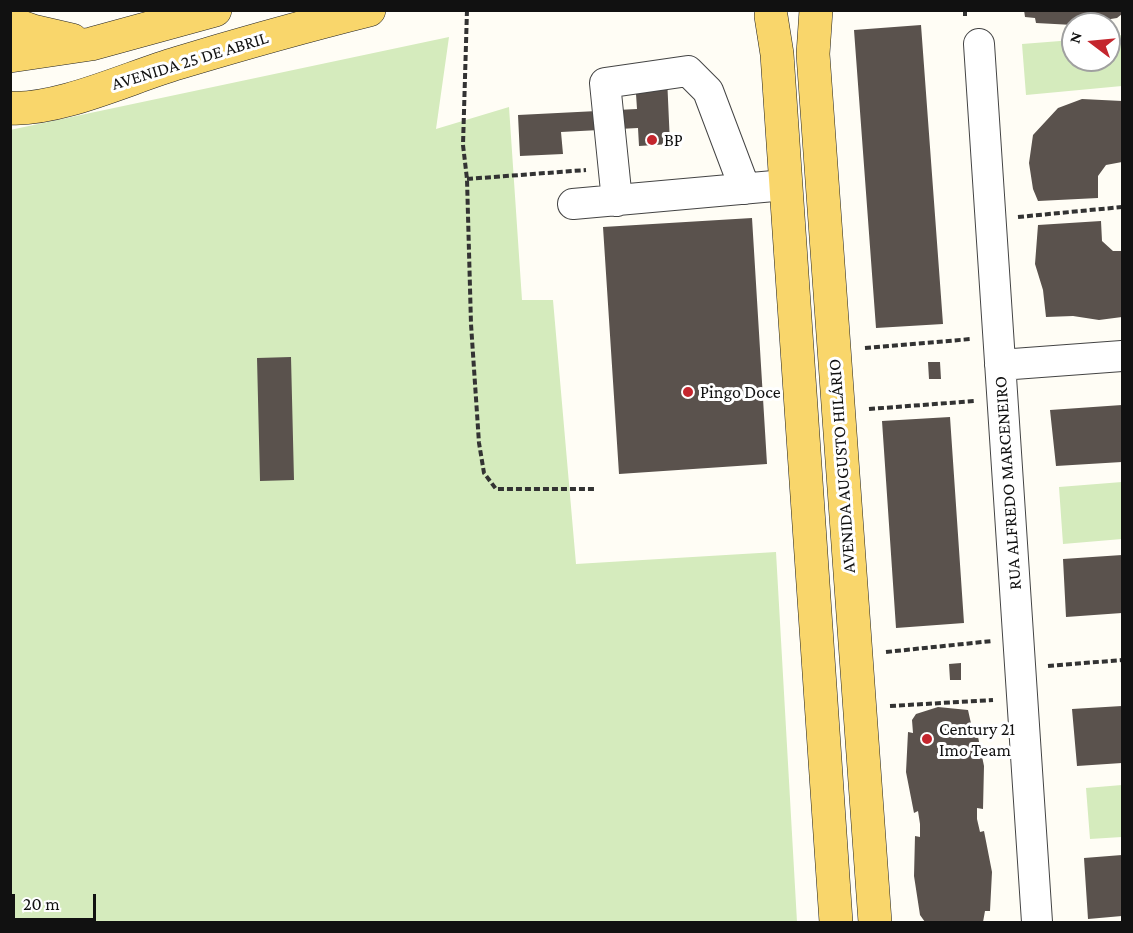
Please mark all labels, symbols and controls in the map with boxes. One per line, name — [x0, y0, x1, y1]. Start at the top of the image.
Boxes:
north arrow — [1061, 12, 1121, 72]
street label: AVENIDA 25 DE ABRIL — [109, 27, 271, 95]
text: N — [1065, 30, 1085, 45]
place label: BP — [664, 129, 683, 151]
marker: BP — [645, 133, 659, 147]
street label: AVENIDA AUGUSTO HILÁRIO — [824, 358, 860, 574]
street label: RUA ALFREDO MARCENEIRO — [990, 375, 1026, 591]
place label: Pingo Doce — [700, 381, 781, 403]
marker: Pingo Doce — [681, 385, 695, 399]
place label: Century 21 Imo Team — [939, 718, 1015, 760]
marker: Century 21 Imo Team — [920, 732, 934, 746]
scale bar — [15, 882, 99, 920]
text: 20 m — [23, 894, 60, 914]

